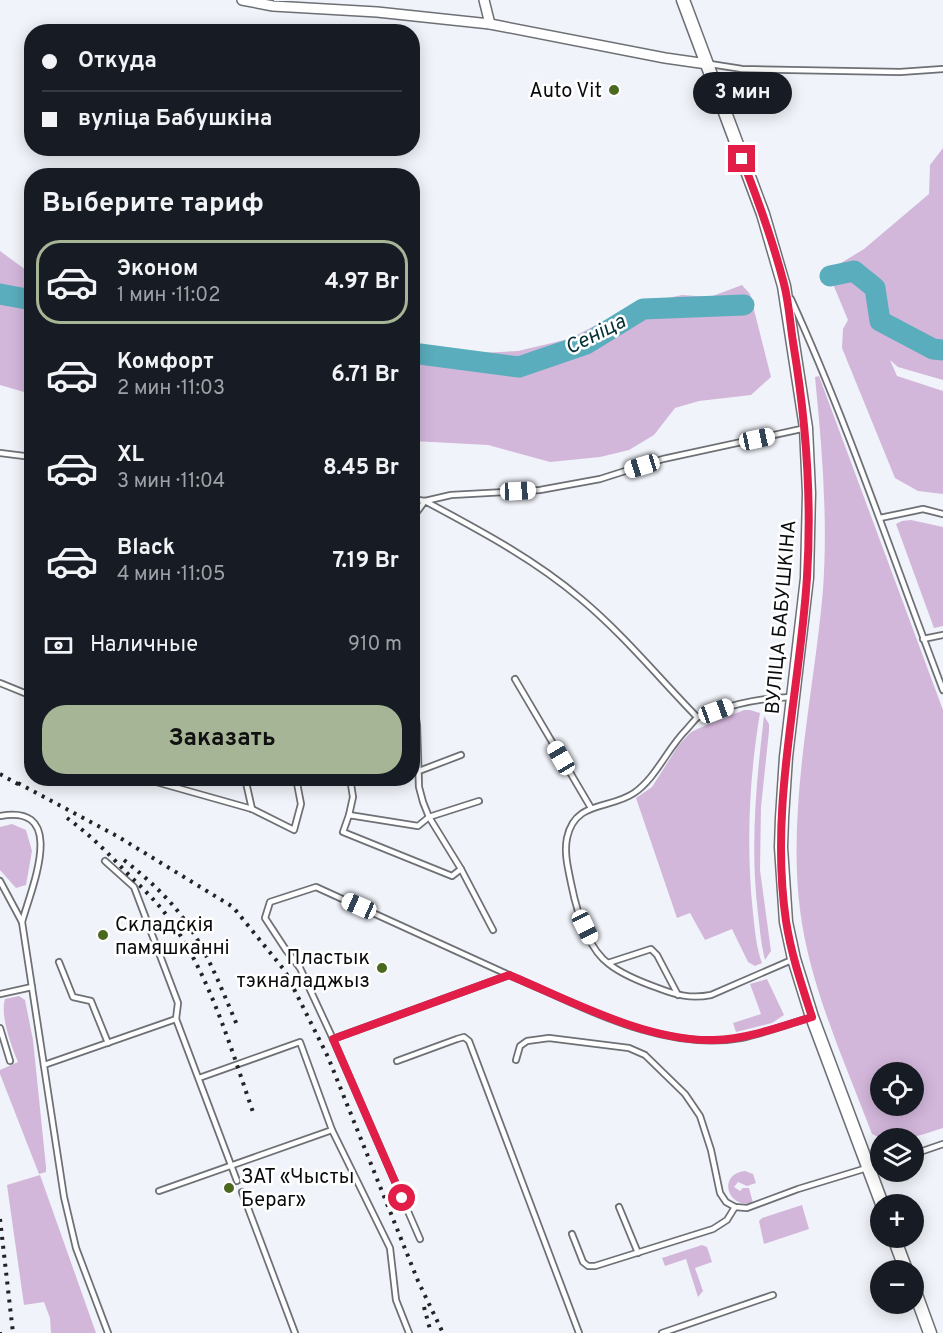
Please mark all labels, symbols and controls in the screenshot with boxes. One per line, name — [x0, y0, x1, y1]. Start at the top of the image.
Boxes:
text: Откуда — [78, 48, 157, 75]
callout: 3 мин — [692, 72, 792, 114]
place label: Auto Vit — [529, 79, 602, 105]
text: 3 мин — [715, 80, 770, 106]
marker: Auto Vit — [607, 83, 621, 97]
text: вуліца Бабушкіна — [78, 106, 272, 133]
route end — [728, 145, 755, 172]
text: Выберите тариф — [42, 187, 264, 221]
icon: car — [45, 255, 99, 309]
text: Эконом — [117, 256, 198, 283]
text: 4.97 Br — [325, 269, 399, 296]
text: 1 мин · 11:02 — [117, 283, 220, 309]
water label: Сеніца — [561, 309, 631, 362]
icon: car — [45, 348, 99, 402]
text: Комфорт — [117, 349, 214, 376]
text: 6.71 Br — [331, 362, 399, 389]
text: 2 мин · 11:03 — [117, 376, 225, 402]
car — [738, 426, 776, 452]
icon: car — [45, 441, 99, 495]
text: XL — [117, 442, 144, 469]
car — [622, 452, 662, 480]
text: 8.45 Br — [323, 455, 399, 482]
text: 3 мин · 11:04 — [117, 469, 225, 495]
car — [500, 481, 536, 501]
street label: ВУЛІЦА БАБУШКІНА — [761, 519, 803, 715]
icon: car — [45, 534, 99, 588]
text: Black — [117, 535, 175, 562]
text: 7.19 Br — [332, 548, 399, 575]
text: 4 мин · 11:05 — [117, 562, 226, 588]
icon: cash — [42, 629, 75, 662]
text: Наличные — [90, 632, 198, 659]
text: 910 m — [348, 632, 402, 658]
car — [696, 696, 736, 726]
button: Заказать — [42, 705, 402, 774]
car — [544, 738, 578, 778]
car — [339, 890, 379, 922]
car — [569, 907, 601, 947]
place label: Складскія памяшканні — [115, 913, 230, 962]
marker: Складскія памяшканні — [96, 928, 110, 942]
place label: Пластык тэкналаджыз — [237, 946, 370, 995]
marker: Пластык тэкналаджыз — [375, 961, 389, 975]
map controls — [870, 1062, 924, 1314]
button: locate — [870, 1062, 924, 1116]
button: layers — [870, 1128, 924, 1182]
place label: ЗАТ «Чысты Бераг» — [241, 1165, 354, 1214]
marker: ЗАТ «Чысты Бераг» — [222, 1181, 236, 1195]
route start — [388, 1184, 415, 1211]
button: + — [870, 1194, 924, 1248]
button: − — [870, 1260, 924, 1314]

